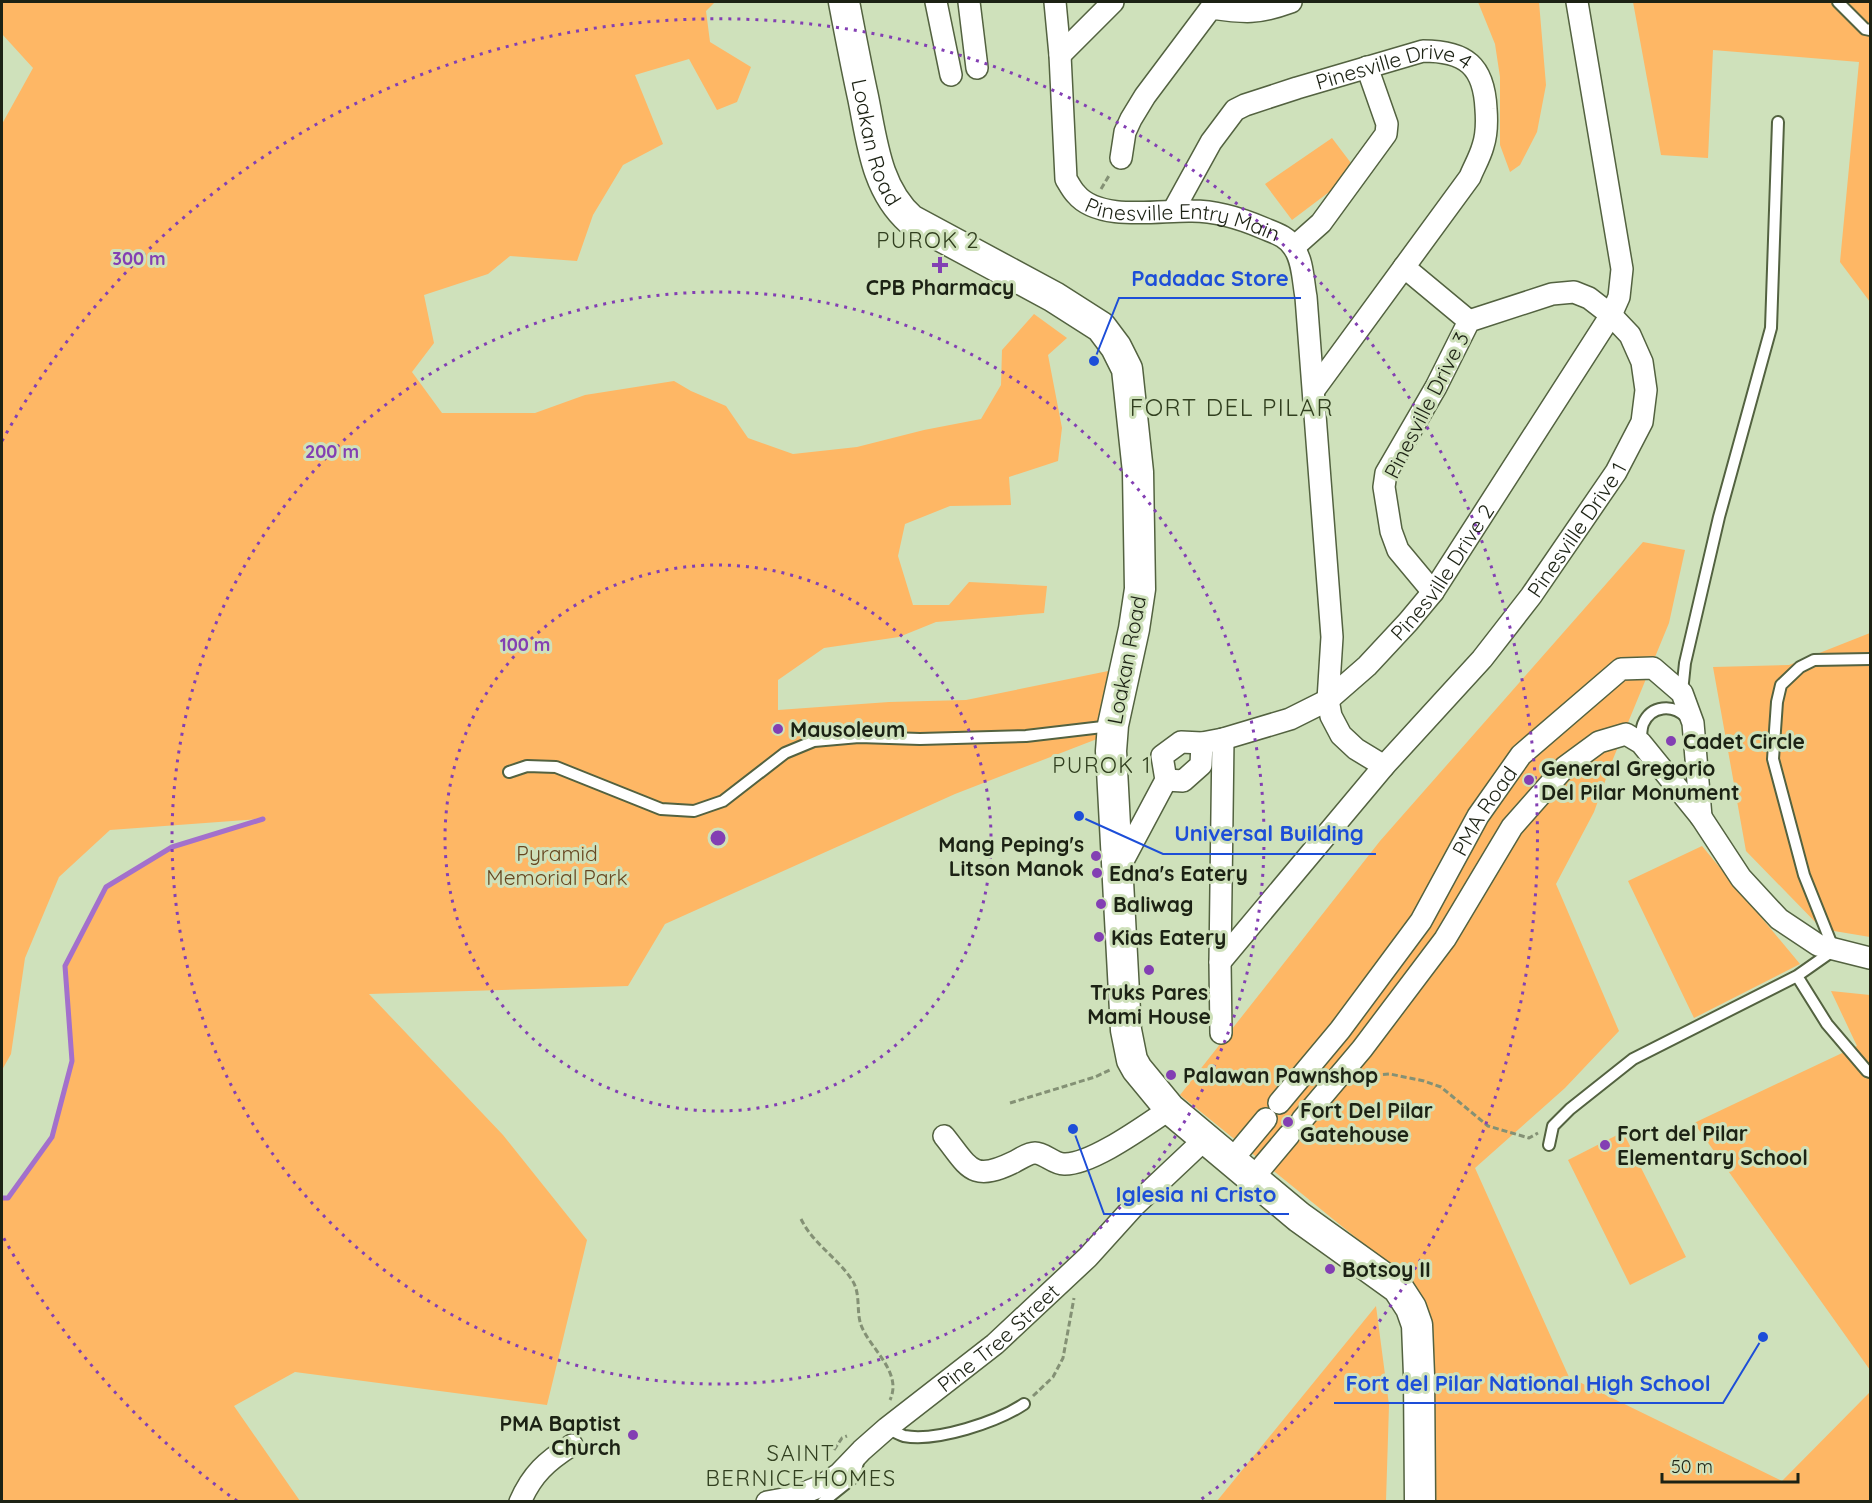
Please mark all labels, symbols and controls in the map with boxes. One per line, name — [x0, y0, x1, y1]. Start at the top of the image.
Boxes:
street label: Pinesville Drive 4 — [1312, 38, 1477, 95]
street label: Loakan Road — [846, 77, 907, 210]
street label: Pinesville Entry Main — [1081, 191, 1284, 246]
district label: PUROK 2 — [876, 226, 980, 254]
text: 300 m — [112, 247, 166, 270]
marker: CPB Pharmacy — [933, 258, 947, 272]
callout: Padadac Store — [1119, 258, 1301, 298]
text: Padadac Store — [1131, 264, 1289, 292]
place label: CPB Pharmacy — [866, 274, 1014, 300]
street label: Pinesville Drive 3 — [1378, 327, 1474, 483]
district label: FORT DEL PILAR — [1130, 392, 1334, 422]
text: 200 m — [305, 440, 359, 463]
street label: Pinesville Drive 1 — [1521, 458, 1632, 602]
street label: Pinesville Drive 2 — [1385, 499, 1499, 646]
street label: Loakan Road — [1101, 593, 1151, 727]
text: 100 m — [500, 633, 550, 656]
place label: Mausoleum — [790, 716, 905, 742]
marker: Mausoleum — [771, 722, 785, 736]
place label: Cadet Circle — [1683, 728, 1805, 754]
marker: Cadet Circle — [1664, 734, 1678, 748]
district label: PUROK 1 — [1052, 751, 1152, 779]
place label: General Gregorio Del Pilar Monument — [1541, 755, 1740, 805]
street label: PMA Road — [1446, 761, 1522, 860]
marker: General Gregorio Del Pilar Monument — [1522, 773, 1536, 787]
callout: Universal Building — [1163, 814, 1376, 854]
text: Universal Building — [1174, 819, 1364, 847]
centre of rings — [708, 828, 728, 848]
place label: Mang Peping's Litson Manok — [938, 831, 1084, 881]
park label: Pyramid Memorial Park — [486, 840, 628, 890]
marker: Mang Peping's Litson Manok — [1089, 849, 1103, 863]
place label: Edna's Eatery — [1109, 860, 1248, 886]
marker: Edna's Eatery — [1090, 866, 1104, 880]
place label: Baliwag — [1113, 891, 1193, 917]
marker: Baliwag — [1094, 897, 1108, 911]
place label: Kias Eatery — [1111, 924, 1226, 950]
marker: Kias Eatery — [1092, 930, 1106, 944]
marker: Truks Pares Mami House — [1142, 963, 1156, 977]
place label: Truks Pares Mami House — [1087, 979, 1211, 1029]
place label: Palawan Pawnshop — [1183, 1062, 1378, 1088]
marker: Palawan Pawnshop — [1164, 1068, 1178, 1082]
place label: Fort Del Pilar Gatehouse — [1300, 1097, 1433, 1147]
marker: Fort Del Pilar Gatehouse — [1281, 1115, 1295, 1129]
place label: Fort del Pilar Elementary School — [1617, 1120, 1808, 1170]
marker: Fort del Pilar Elementary School — [1598, 1138, 1612, 1152]
callout: Iglesia ni Cristo — [1104, 1174, 1289, 1214]
text: Iglesia ni Cristo — [1116, 1180, 1276, 1208]
place label: Botsoy II — [1342, 1256, 1431, 1282]
marker: Botsoy II — [1323, 1262, 1337, 1276]
street label: Pine Tree Street — [932, 1278, 1064, 1397]
callout: Fort del Pilar National High School — [1334, 1363, 1723, 1403]
text: Fort del Pilar National High School — [1345, 1369, 1711, 1397]
place label: PMA Baptist Church — [499, 1410, 621, 1460]
marker: PMA Baptist Church — [626, 1428, 640, 1442]
district label: SAINT BERNICE HOMES — [705, 1439, 897, 1492]
scale bar — [1662, 1446, 1798, 1484]
text: 50 m — [1671, 1455, 1713, 1478]

